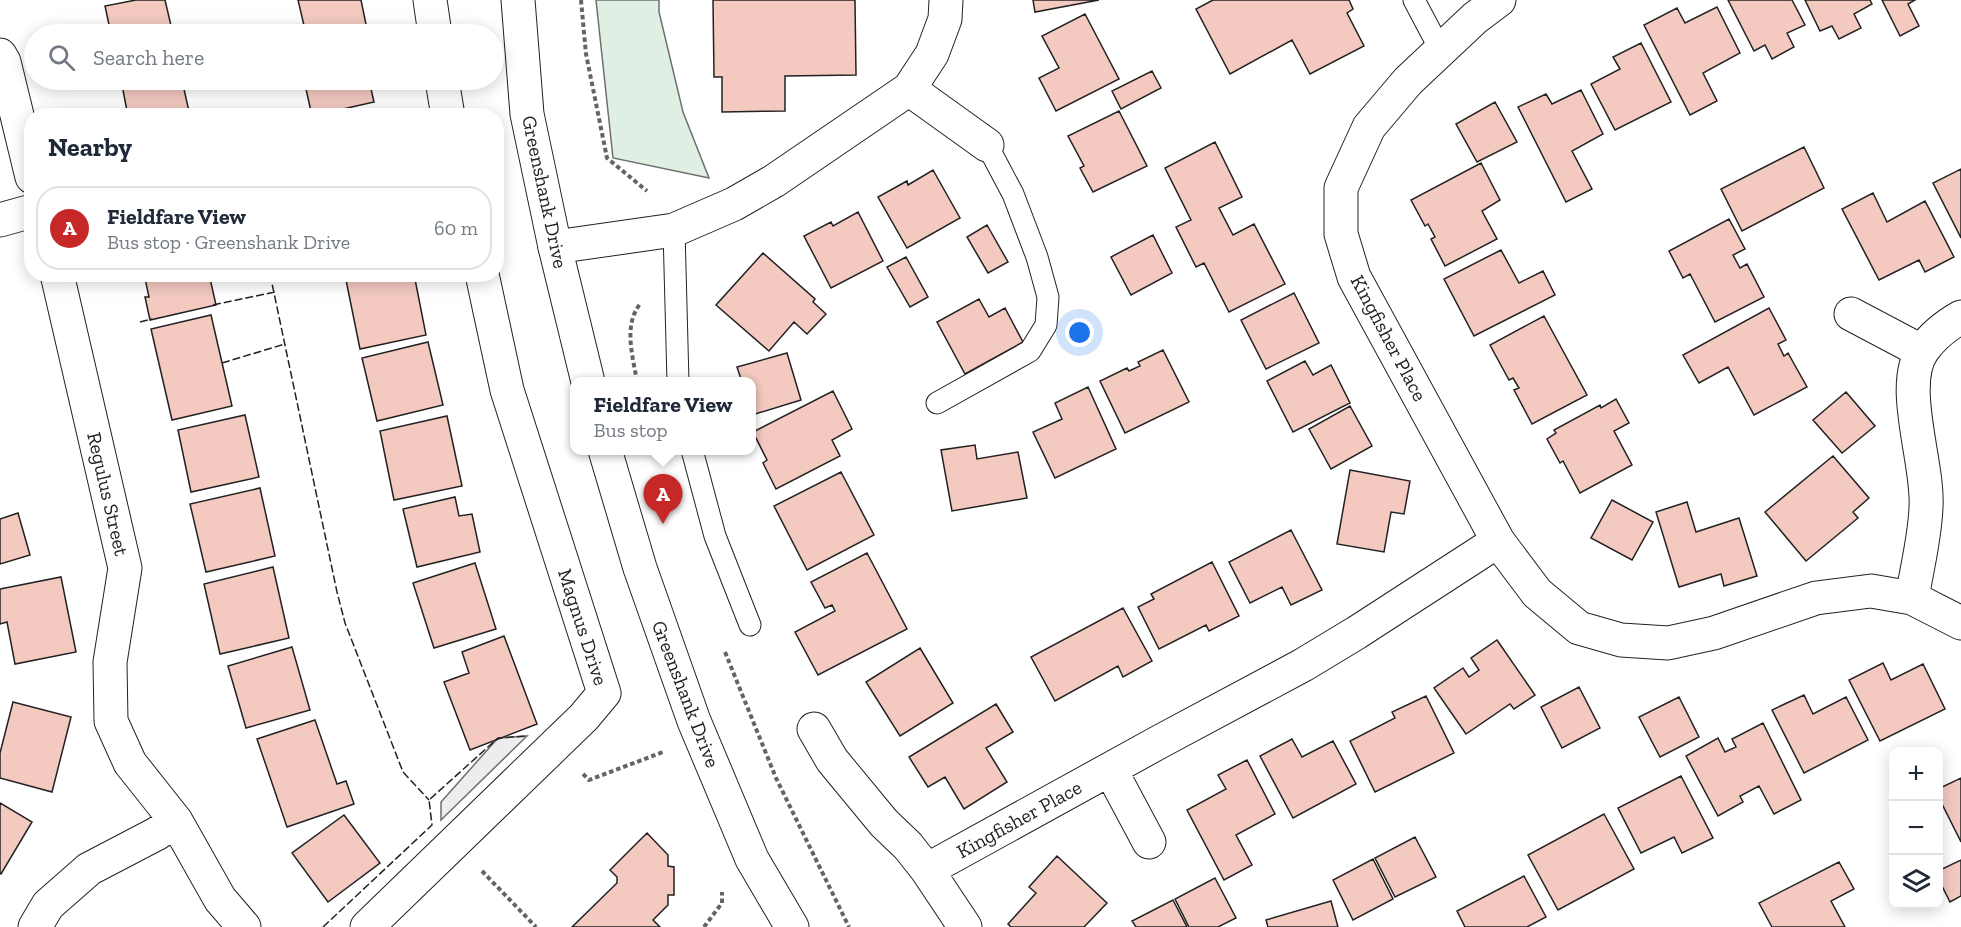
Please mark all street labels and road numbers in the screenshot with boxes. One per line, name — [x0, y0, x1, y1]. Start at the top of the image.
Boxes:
street label: Greenshank Drive — [517, 113, 573, 271]
street label: Kingfisher Place — [1346, 271, 1432, 405]
street label: Regulus Street — [82, 430, 134, 559]
street label: Magnus Drive — [553, 566, 613, 688]
street label: Greenshank Drive — [647, 617, 725, 771]
street label: Kingfisher Place — [952, 775, 1086, 863]

